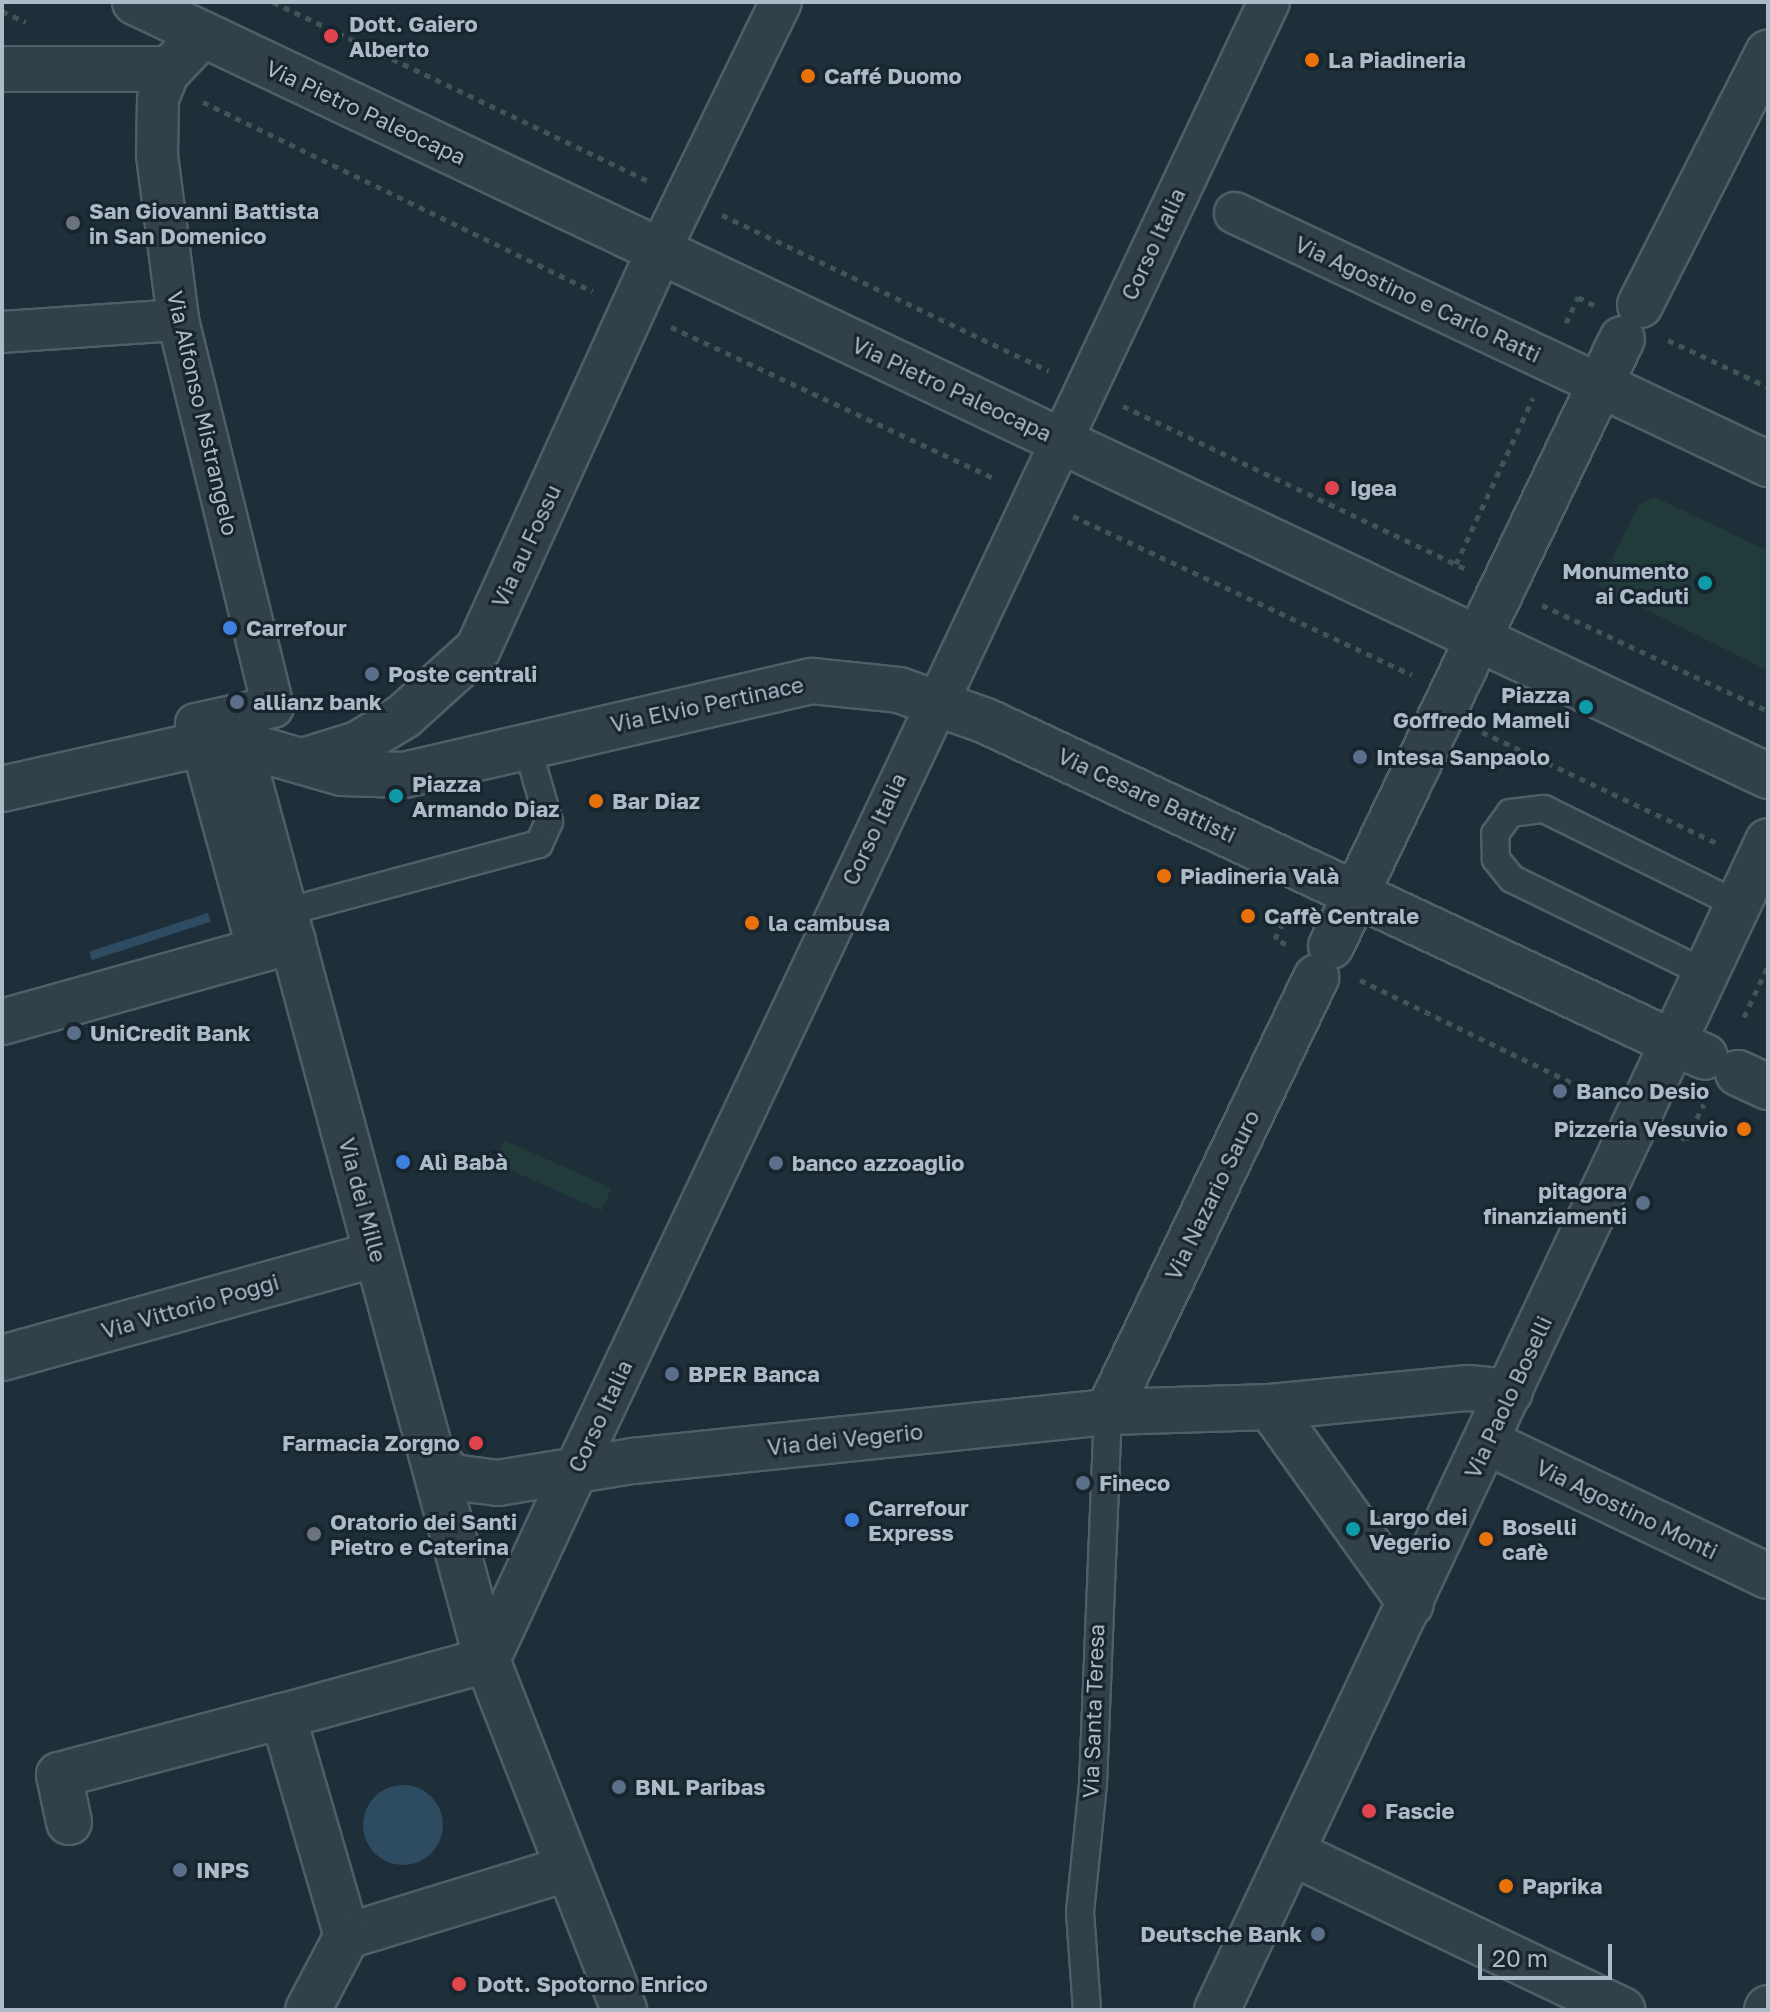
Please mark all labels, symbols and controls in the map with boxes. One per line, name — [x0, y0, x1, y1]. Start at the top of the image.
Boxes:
place label: Dott. Gaiero Alberto — [349, 10, 478, 62]
marker: Dott. Gaiero Alberto — [320, 25, 342, 47]
place label: La Piadineria — [1328, 47, 1466, 73]
marker: La Piadineria — [1303, 51, 1321, 69]
street label: Via Pietro Paleocapa — [262, 54, 470, 170]
place label: Caffé Duomo — [824, 63, 962, 89]
marker: Caffé Duomo — [799, 67, 817, 85]
street label: Corso Italia — [1116, 184, 1190, 304]
place label: San Giovanni Battista in San Domenico — [89, 197, 319, 248]
marker: San Giovanni Battista in San Domenico — [64, 214, 82, 232]
street label: Via Agostino e Carlo Ratti — [1291, 230, 1545, 368]
street label: Via Alfonso Mistrangelo — [162, 288, 244, 538]
street label: Via Pietro Paleocapa — [848, 331, 1056, 447]
place label: Igea — [1350, 475, 1397, 501]
marker: Igea — [1321, 477, 1343, 499]
street label: Via au Fossu — [486, 480, 566, 612]
place label: Monumento ai Caduti — [1562, 557, 1689, 608]
marker: Monumento ai Caduti — [1696, 574, 1714, 592]
place label: Carrefour — [246, 615, 347, 641]
marker: Carrefour — [221, 619, 239, 637]
place label: Poste centrali — [388, 661, 537, 687]
marker: Poste centrali — [363, 665, 381, 683]
street label: Via Elvio Pertinace — [608, 671, 806, 737]
place label: Piazza Goffredo Mameli — [1393, 681, 1570, 732]
place label: allianz bank — [253, 689, 382, 715]
marker: allianz bank — [228, 693, 246, 711]
marker: Piazza Goffredo Mameli — [1577, 698, 1595, 716]
street label: Via Cesare Battisti — [1054, 742, 1240, 848]
place label: Intesa Sanpaolo — [1376, 744, 1550, 770]
marker: Intesa Sanpaolo — [1351, 748, 1369, 766]
street label: Corso Italia — [837, 769, 911, 889]
place label: Piazza Armando Diaz — [412, 770, 559, 822]
marker: Piazza Armando Diaz — [387, 787, 405, 805]
place label: Bar Diaz — [612, 788, 700, 814]
marker: Bar Diaz — [587, 792, 605, 810]
place label: Piadineria Valà — [1180, 863, 1339, 889]
marker: Piadineria Valà — [1155, 867, 1173, 885]
place label: Caffè Centrale — [1264, 903, 1419, 929]
marker: Caffè Centrale — [1239, 907, 1257, 925]
place label: la cambusa — [768, 910, 890, 936]
marker: la cambusa — [743, 914, 761, 932]
place label: UniCredit Bank — [90, 1020, 250, 1046]
marker: UniCredit Bank — [65, 1024, 83, 1042]
place label: Banco Desio — [1576, 1078, 1709, 1104]
marker: Banco Desio — [1551, 1082, 1569, 1100]
street label: Via Nazario Sauro — [1159, 1106, 1265, 1284]
place label: Pizzeria Vesuvio — [1554, 1116, 1728, 1142]
marker: Pizzeria Vesuvio — [1735, 1120, 1753, 1138]
street label: Via dei Mille — [334, 1135, 392, 1265]
place label: Alì Babà — [419, 1149, 508, 1175]
place label: banco azzoaglio — [792, 1150, 964, 1176]
marker: Alì Babà — [394, 1153, 412, 1171]
marker: banco azzoaglio — [767, 1154, 785, 1172]
place label: pitagora finanziamenti — [1483, 1177, 1627, 1228]
marker: pitagora finanziamenti — [1634, 1194, 1652, 1212]
street label: Via Vittorio Poggi — [98, 1268, 282, 1344]
street label: Via Paolo Boselli — [1459, 1312, 1557, 1482]
street label: Corso Italia — [563, 1356, 637, 1476]
place label: BPER Banca — [688, 1361, 820, 1387]
marker: BPER Banca — [663, 1365, 681, 1383]
street label: Via dei Vegerio — [766, 1418, 924, 1460]
place label: Farmacia Zorgno — [282, 1430, 460, 1456]
marker: Farmacia Zorgno — [467, 1434, 485, 1452]
street label: Via Agostino Monti — [1532, 1454, 1722, 1564]
place label: Fineco — [1099, 1470, 1170, 1496]
marker: Fineco — [1074, 1474, 1092, 1492]
place label: Carrefour Express — [868, 1494, 969, 1546]
place label: Largo dei Vegerio — [1369, 1503, 1468, 1554]
place label: Oratorio dei Santi Pietro e Caterina — [330, 1508, 517, 1560]
marker: Carrefour Express — [843, 1511, 861, 1529]
place label: Boselli cafè — [1502, 1513, 1577, 1564]
marker: Largo dei Vegerio — [1344, 1520, 1362, 1538]
marker: Oratorio dei Santi Pietro e Caterina — [305, 1525, 323, 1543]
marker: Boselli cafè — [1477, 1530, 1495, 1548]
street label: Via Santa Teresa — [1077, 1623, 1109, 1799]
place label: BNL Paribas — [635, 1774, 766, 1800]
marker: BNL Paribas — [610, 1778, 628, 1796]
place label: Fascie — [1385, 1798, 1454, 1824]
marker: Fascie — [1360, 1802, 1378, 1820]
place label: INPS — [196, 1857, 250, 1883]
marker: INPS — [171, 1861, 189, 1879]
place label: Paprika — [1522, 1873, 1603, 1899]
marker: Paprika — [1497, 1877, 1515, 1895]
place label: Deutsche Bank — [1140, 1921, 1302, 1947]
marker: Deutsche Bank — [1309, 1925, 1327, 1943]
scale bar — [1482, 1928, 1616, 1978]
text: 20 m — [1492, 1943, 1548, 1972]
place label: Dott. Spotorno Enrico — [477, 1971, 708, 1997]
marker: Dott. Spotorno Enrico — [448, 1973, 470, 1995]

